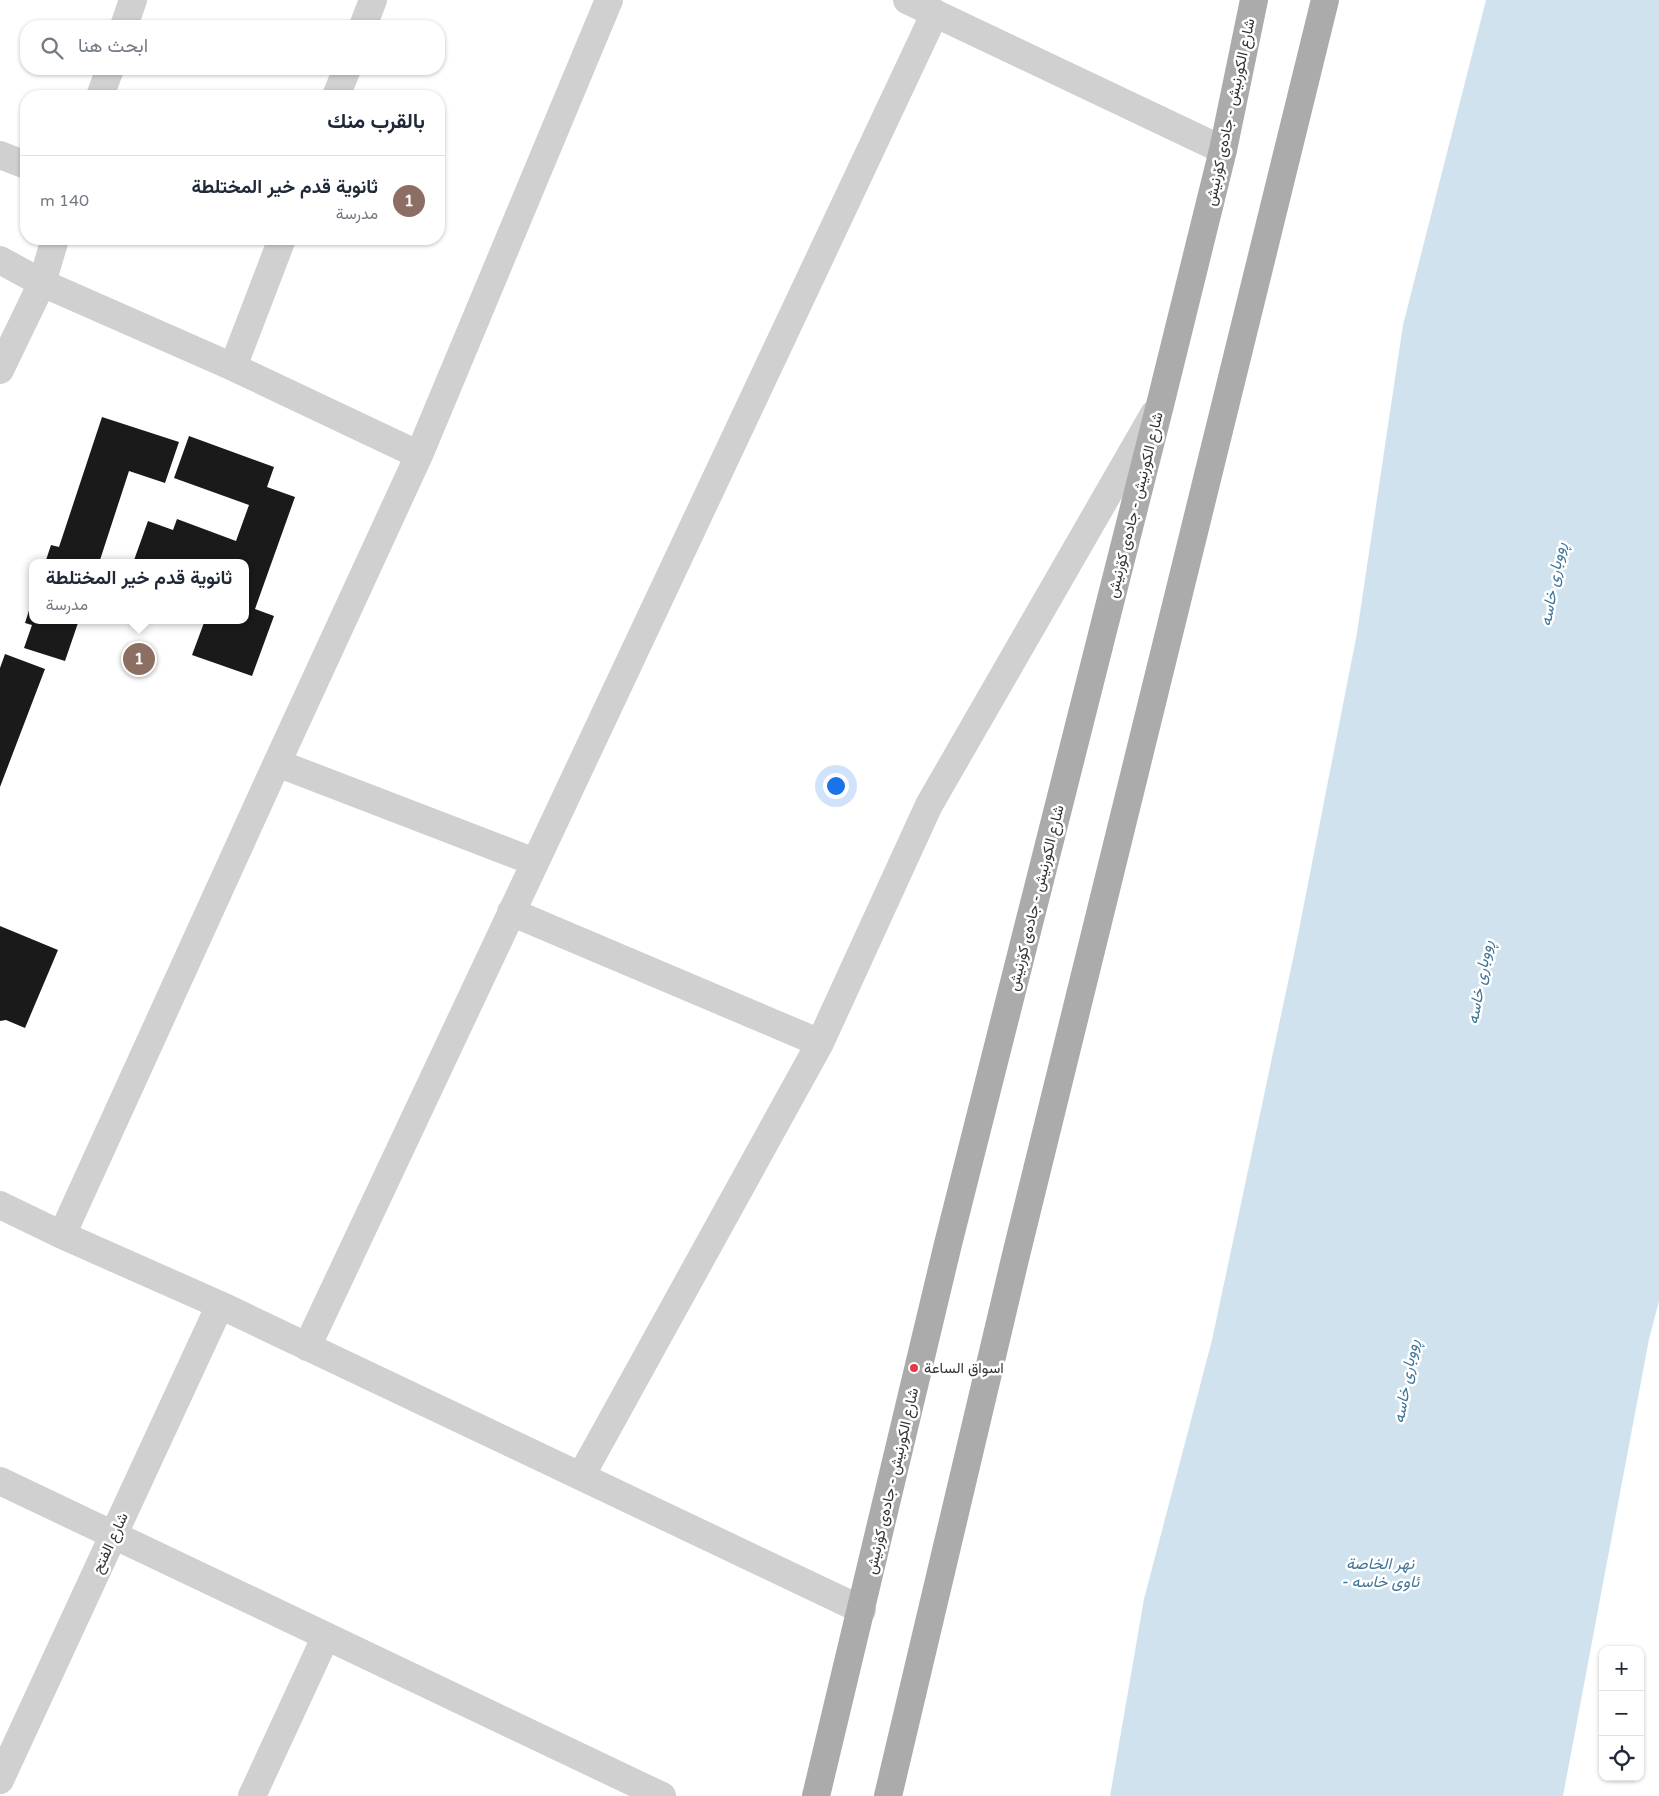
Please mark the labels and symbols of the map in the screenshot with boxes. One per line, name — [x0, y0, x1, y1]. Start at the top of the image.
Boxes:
street label: شارع الكورنيش - جادەی کۆرنیش — [1201, 17, 1261, 208]
street label: شارع الكورنيش - جادەی کۆرنیش — [1103, 410, 1169, 600]
water label: ڕووباری خاسە — [1536, 540, 1573, 628]
pin: 1 — [123, 640, 155, 678]
your location — [823, 773, 849, 799]
street label: شارع الكورنيش - جادەی کۆرنیش — [1004, 803, 1070, 993]
water label: ڕووباری خاسە — [1463, 938, 1500, 1026]
water label: ڕووباری خاسە — [1389, 1337, 1426, 1425]
place label: اسواق الساعة — [924, 1359, 1004, 1377]
marker: اسواق الساعة — [908, 1362, 920, 1374]
street label: شارع الكورنيش - جادەی کۆرنیش — [862, 1386, 924, 1576]
street label: شارع الفتح — [88, 1510, 134, 1577]
water label: نهر الخاصة - ئاوی خاسە — [1341, 1554, 1421, 1592]

